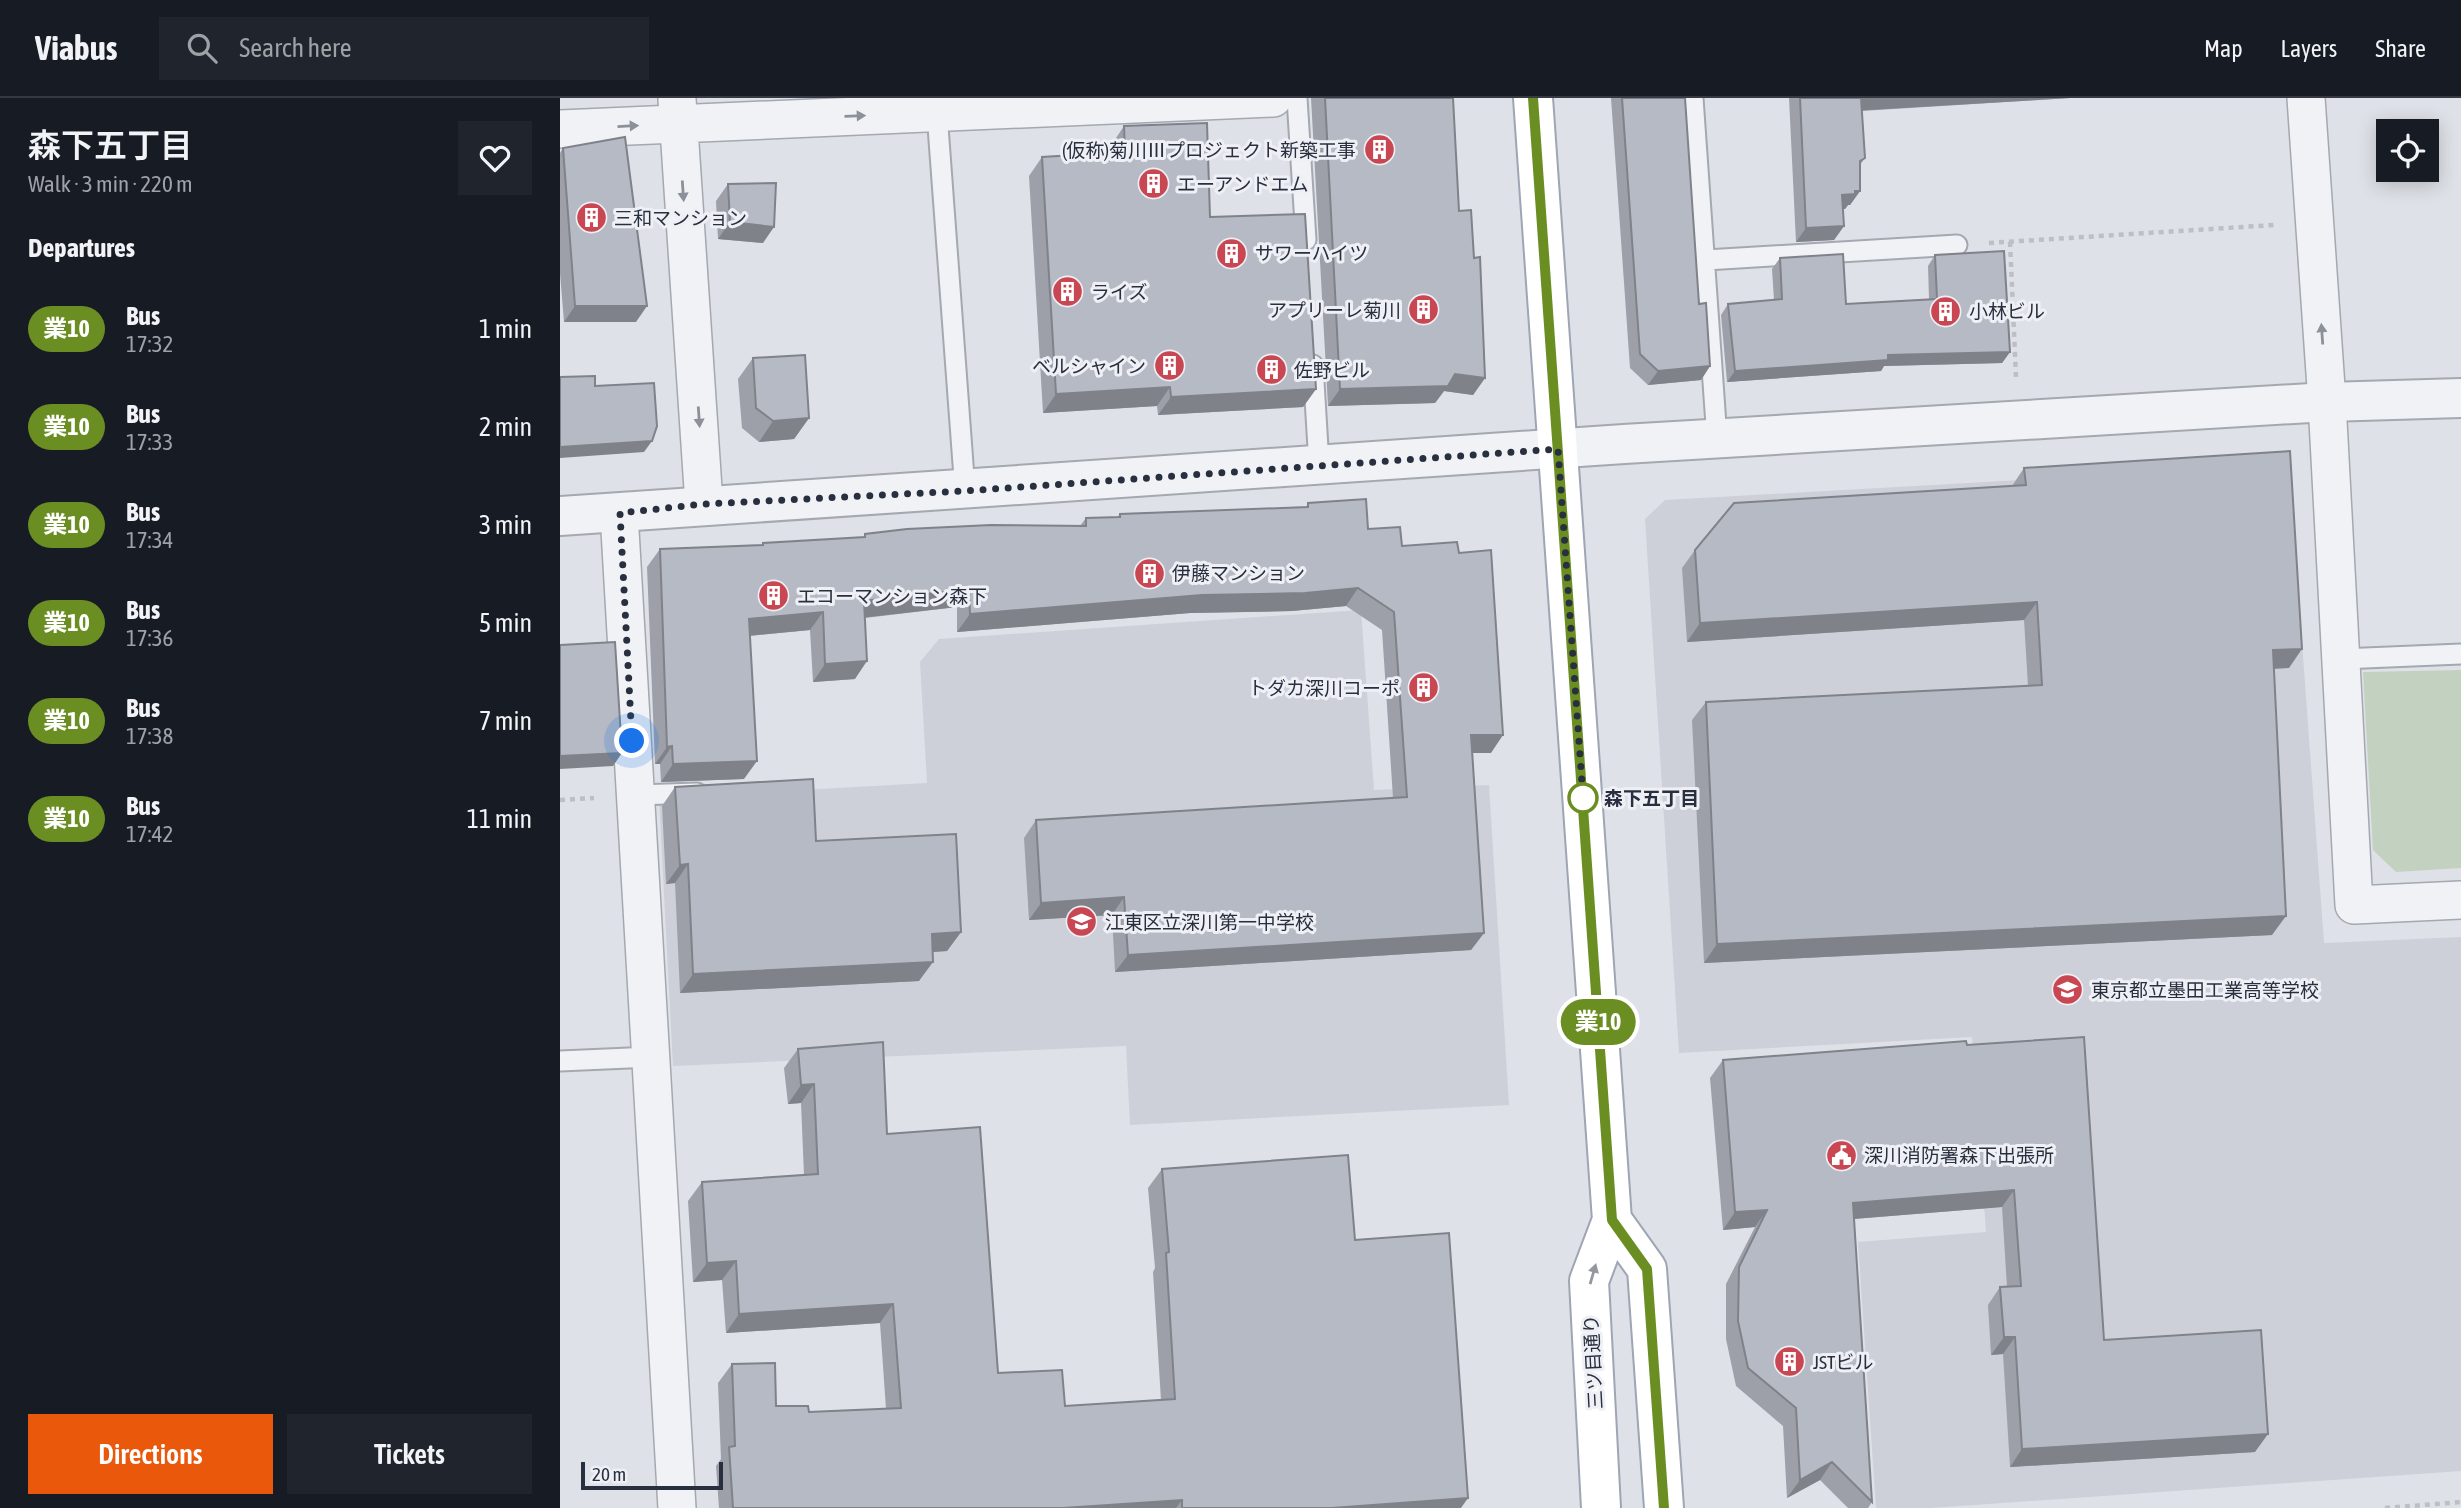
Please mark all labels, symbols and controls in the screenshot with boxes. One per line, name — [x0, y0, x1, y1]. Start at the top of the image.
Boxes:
search box — [159, 17, 649, 80]
text: Viabus — [35, 29, 117, 67]
icon: search — [183, 29, 221, 67]
text: Search here — [239, 33, 352, 63]
text: Map — [2204, 35, 2243, 62]
text: Layers — [2281, 35, 2337, 62]
text: Share — [2375, 35, 2426, 62]
one-way arrow — [845, 110, 867, 121]
map controls — [2376, 119, 2439, 182]
button: locate — [2376, 119, 2439, 182]
one-way arrow — [617, 120, 639, 131]
button: heart — [458, 121, 532, 195]
text: 森下五丁目 — [28, 126, 193, 164]
building icon: (仮称)菊川Ⅲプロジェクト新築工事 — [1362, 133, 1396, 167]
place label: (仮称)菊川Ⅲプロジェクト新築工事 — [1062, 139, 1356, 161]
building icon: エーアンドエム — [1137, 167, 1171, 201]
text: Walk · 3 min · 220 m — [28, 171, 192, 197]
place label: エーアンドエム — [1177, 173, 1308, 195]
one-way arrow — [678, 180, 689, 202]
building icon: 三和マンション — [574, 201, 608, 235]
place label: 三和マンション — [614, 207, 747, 229]
text: Departures — [28, 233, 135, 263]
building icon: サワーハイツ — [1215, 236, 1249, 270]
place label: サワーハイツ — [1255, 242, 1368, 264]
building icon: ライズ — [1051, 275, 1085, 309]
place label: ライズ — [1091, 281, 1147, 303]
building icon: アプリーレ菊川 — [1407, 293, 1441, 327]
building icon: 小林ビル — [1929, 294, 1963, 328]
place label: アプリーレ菊川 — [1268, 299, 1401, 321]
place label: 小林ビル — [1969, 300, 2045, 322]
text: Bus — [126, 301, 160, 331]
text: 1 min — [479, 314, 532, 344]
text: 業10 — [43, 315, 90, 342]
one-way arrow — [2317, 323, 2328, 345]
text: 17:32 — [126, 331, 173, 357]
building icon: ベルシャイン — [1152, 349, 1186, 383]
building icon: 佐野ビル — [1254, 353, 1288, 387]
place label: ベルシャイン — [1032, 355, 1146, 377]
place label: 佐野ビル — [1294, 359, 1370, 381]
text: Bus — [126, 399, 160, 429]
one-way arrow — [693, 407, 704, 429]
text: 2 min — [479, 412, 532, 442]
text: 業10 — [43, 413, 90, 440]
text: 17:33 — [126, 429, 173, 455]
text: Bus — [126, 497, 160, 527]
text: 3 min — [479, 510, 532, 540]
text: 業10 — [43, 511, 90, 538]
text: 17:34 — [126, 527, 173, 553]
building icon: 伊藤マンション — [1132, 556, 1166, 590]
place label: 伊藤マンション — [1172, 562, 1305, 584]
building icon: エコーマンション森下 — [757, 579, 791, 613]
place label: エコーマンション森下 — [797, 585, 987, 607]
text: Bus — [126, 595, 160, 625]
text: 5 min — [479, 608, 532, 638]
text: 業10 — [43, 609, 90, 636]
text: 17:36 — [126, 625, 173, 651]
building icon: トダカ深川コーポ — [1406, 671, 1440, 705]
place label: トダカ深川コーポ — [1248, 677, 1400, 699]
text: Bus — [126, 693, 160, 723]
text: 7 min — [479, 706, 532, 736]
text: 業10 — [43, 707, 90, 734]
text: 17:38 — [126, 723, 173, 749]
your location — [614, 723, 649, 758]
marker: 森下五丁目 — [1568, 783, 1598, 813]
place label: 森下五丁目 — [1604, 787, 1699, 809]
text: Bus — [126, 791, 160, 821]
text: 11 min — [467, 804, 532, 834]
text: 業10 — [43, 805, 90, 832]
text: 17:42 — [126, 821, 173, 847]
school or university icon: 江東区立深川第一中学校 — [1065, 905, 1099, 939]
place label: 江東区立深川第一中学校 — [1105, 911, 1314, 933]
school or university icon: 東京都立墨田工業高等学校 — [2051, 973, 2085, 1007]
place label: 東京都立墨田工業高等学校 — [2091, 979, 2319, 1001]
line badge: 業10 — [1558, 999, 1638, 1045]
text: 業10 — [1575, 1008, 1621, 1035]
public building icon: 深川消防署森下出張所 — [1824, 1138, 1858, 1172]
place label: 深川消防署森下出張所 — [1864, 1144, 2054, 1166]
one-way arrow — [1588, 1263, 1598, 1284]
street label: 三ツ目通り — [1580, 1314, 1606, 1410]
building icon: JSTビル — [1773, 1345, 1807, 1379]
place label: JSTビル — [1813, 1351, 1873, 1373]
button: Directions — [28, 1414, 273, 1494]
button: Tickets — [287, 1414, 532, 1494]
scale bar — [581, 1459, 723, 1491]
text: 20 m — [592, 1463, 626, 1485]

